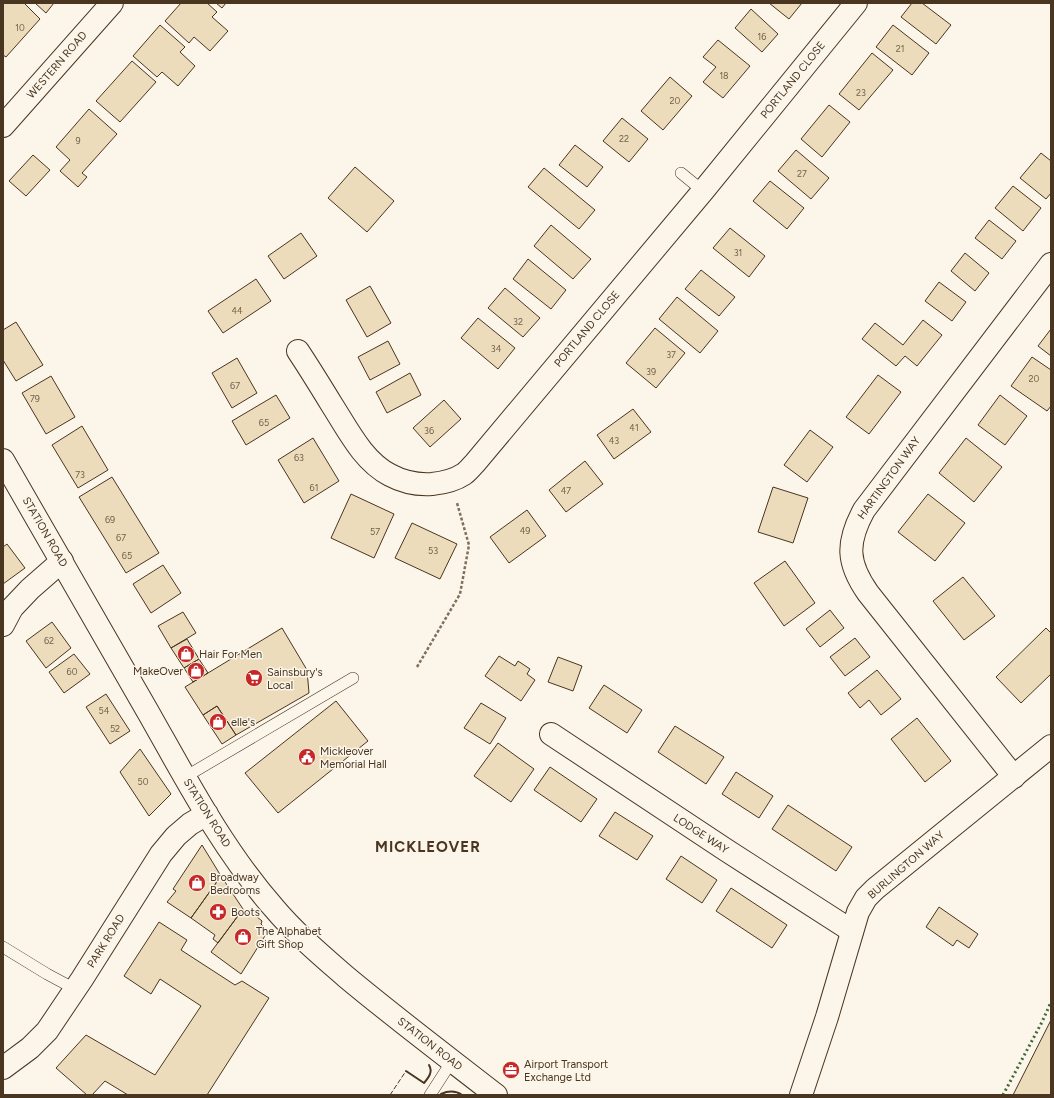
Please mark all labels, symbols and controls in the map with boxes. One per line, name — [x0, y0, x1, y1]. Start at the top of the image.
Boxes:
house number: 10 — [15, 22, 25, 33]
street label: WESTERN ROAD — [24, 28, 90, 101]
house number: 16 — [758, 31, 766, 42]
street label: PORTLAND CLOSE — [758, 39, 828, 121]
house number: 21 — [896, 43, 904, 54]
house number: 18 — [719, 70, 729, 81]
house number: 23 — [856, 87, 866, 98]
house number: 20 — [670, 95, 681, 106]
house number: 22 — [619, 133, 629, 144]
house number: 9 — [75, 135, 81, 146]
house number: 27 — [797, 168, 807, 179]
house number: 31 — [734, 247, 742, 258]
street label: PORTLAND CLOSE — [551, 288, 623, 370]
house number: 44 — [231, 305, 243, 316]
house number: 32 — [513, 316, 523, 327]
house number: 34 — [491, 343, 502, 354]
house number: 37 — [666, 349, 676, 360]
house number: 39 — [646, 366, 656, 377]
house number: 20 — [1029, 373, 1040, 384]
house number: 67 — [230, 380, 240, 391]
house number: 79 — [30, 393, 40, 404]
house number: 65 — [259, 417, 269, 428]
house number: 41 — [629, 422, 639, 433]
house number: 36 — [424, 425, 434, 436]
street label: HARTINGTON WAY — [855, 434, 923, 522]
house number: 43 — [609, 435, 619, 446]
house number: 63 — [294, 452, 304, 463]
house number: 73 — [75, 469, 85, 480]
house number: 61 — [310, 482, 318, 493]
house number: 47 — [561, 485, 571, 496]
street label: STATION ROAD — [20, 495, 71, 570]
house number: 69 — [105, 514, 115, 525]
house number: 49 — [520, 525, 530, 536]
house number: 57 — [370, 526, 380, 537]
house number: 67 — [116, 532, 126, 543]
house number: 53 — [428, 545, 438, 556]
house number: 65 — [122, 550, 132, 561]
house number: 62 — [44, 635, 54, 646]
shop icon: Hair For Men — [176, 644, 196, 664]
place label: Hair For Men — [199, 648, 262, 661]
shop icon: MakeOver — [186, 661, 206, 681]
place label: MakeOver — [133, 665, 183, 678]
house number: 60 — [67, 666, 78, 677]
place label: Sainsbury's Local — [267, 666, 323, 692]
supermarket icon: Sainsbury's Local — [244, 668, 264, 688]
house number: 54 — [99, 705, 110, 716]
shop icon: elle's — [208, 712, 228, 732]
place label: elle's — [231, 716, 255, 729]
house number: 52 — [110, 723, 120, 734]
place label: Mickleover Memorial Hall — [320, 745, 387, 771]
public building icon: Mickleover Memorial Hall — [297, 747, 317, 767]
house number: 50 — [138, 776, 149, 787]
street label: STATION ROAD — [181, 776, 234, 850]
street label: LODGE WAY — [671, 811, 731, 857]
street label: BURLINGTON WAY — [865, 828, 947, 902]
district label: MICKLEOVER — [375, 838, 481, 856]
place label: Broadway Bedrooms — [210, 871, 260, 897]
shop icon: Broadway Bedrooms — [187, 873, 207, 893]
pharmacy icon: Boots — [208, 902, 228, 922]
place label: Boots — [231, 906, 260, 919]
street label: PARK ROAD — [84, 912, 128, 970]
place label: The Alphabet Gift Shop — [256, 925, 322, 951]
shop icon: The Alphabet Gift Shop — [233, 927, 253, 947]
street label: STATION ROAD — [395, 1015, 465, 1074]
place label: Airport Transport Exchange Ltd — [524, 1058, 608, 1084]
office icon: Airport Transport Exchange Ltd — [501, 1060, 521, 1080]

